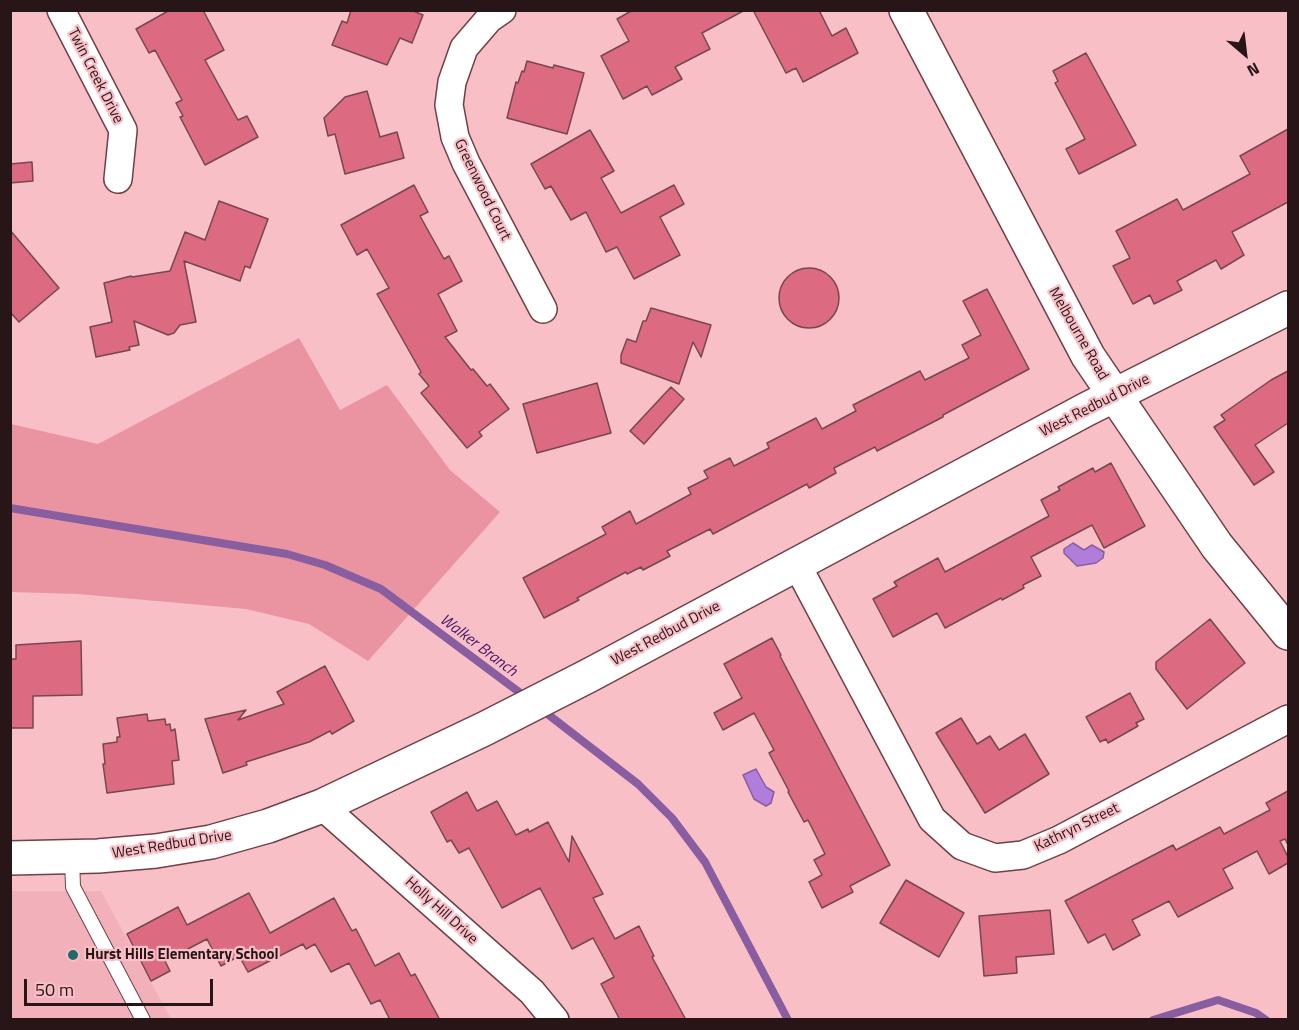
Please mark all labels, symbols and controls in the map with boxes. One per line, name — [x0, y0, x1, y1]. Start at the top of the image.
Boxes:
north arrow — [1215, 24, 1275, 84]
street label: Twin Creek Drive — [63, 25, 127, 127]
text: N — [1243, 57, 1264, 83]
street label: Greenwood Court — [450, 137, 514, 243]
street label: Melbourne Road — [1044, 284, 1112, 384]
street label: West Redbud Drive — [1037, 371, 1153, 441]
street label: West Redbud Drive — [609, 598, 723, 670]
water label: Walker Branch — [436, 611, 520, 681]
street label: Kathryn Street — [1032, 800, 1122, 856]
street label: West Redbud Drive — [111, 827, 233, 863]
street label: Holly Hill Drive — [401, 874, 481, 948]
place label: Hurst Hills Elementary School — [85, 946, 279, 964]
marker: Hurst Hills Elementary School — [66, 948, 80, 962]
scale bar — [27, 967, 216, 1005]
text: 50 m — [35, 976, 74, 1003]

